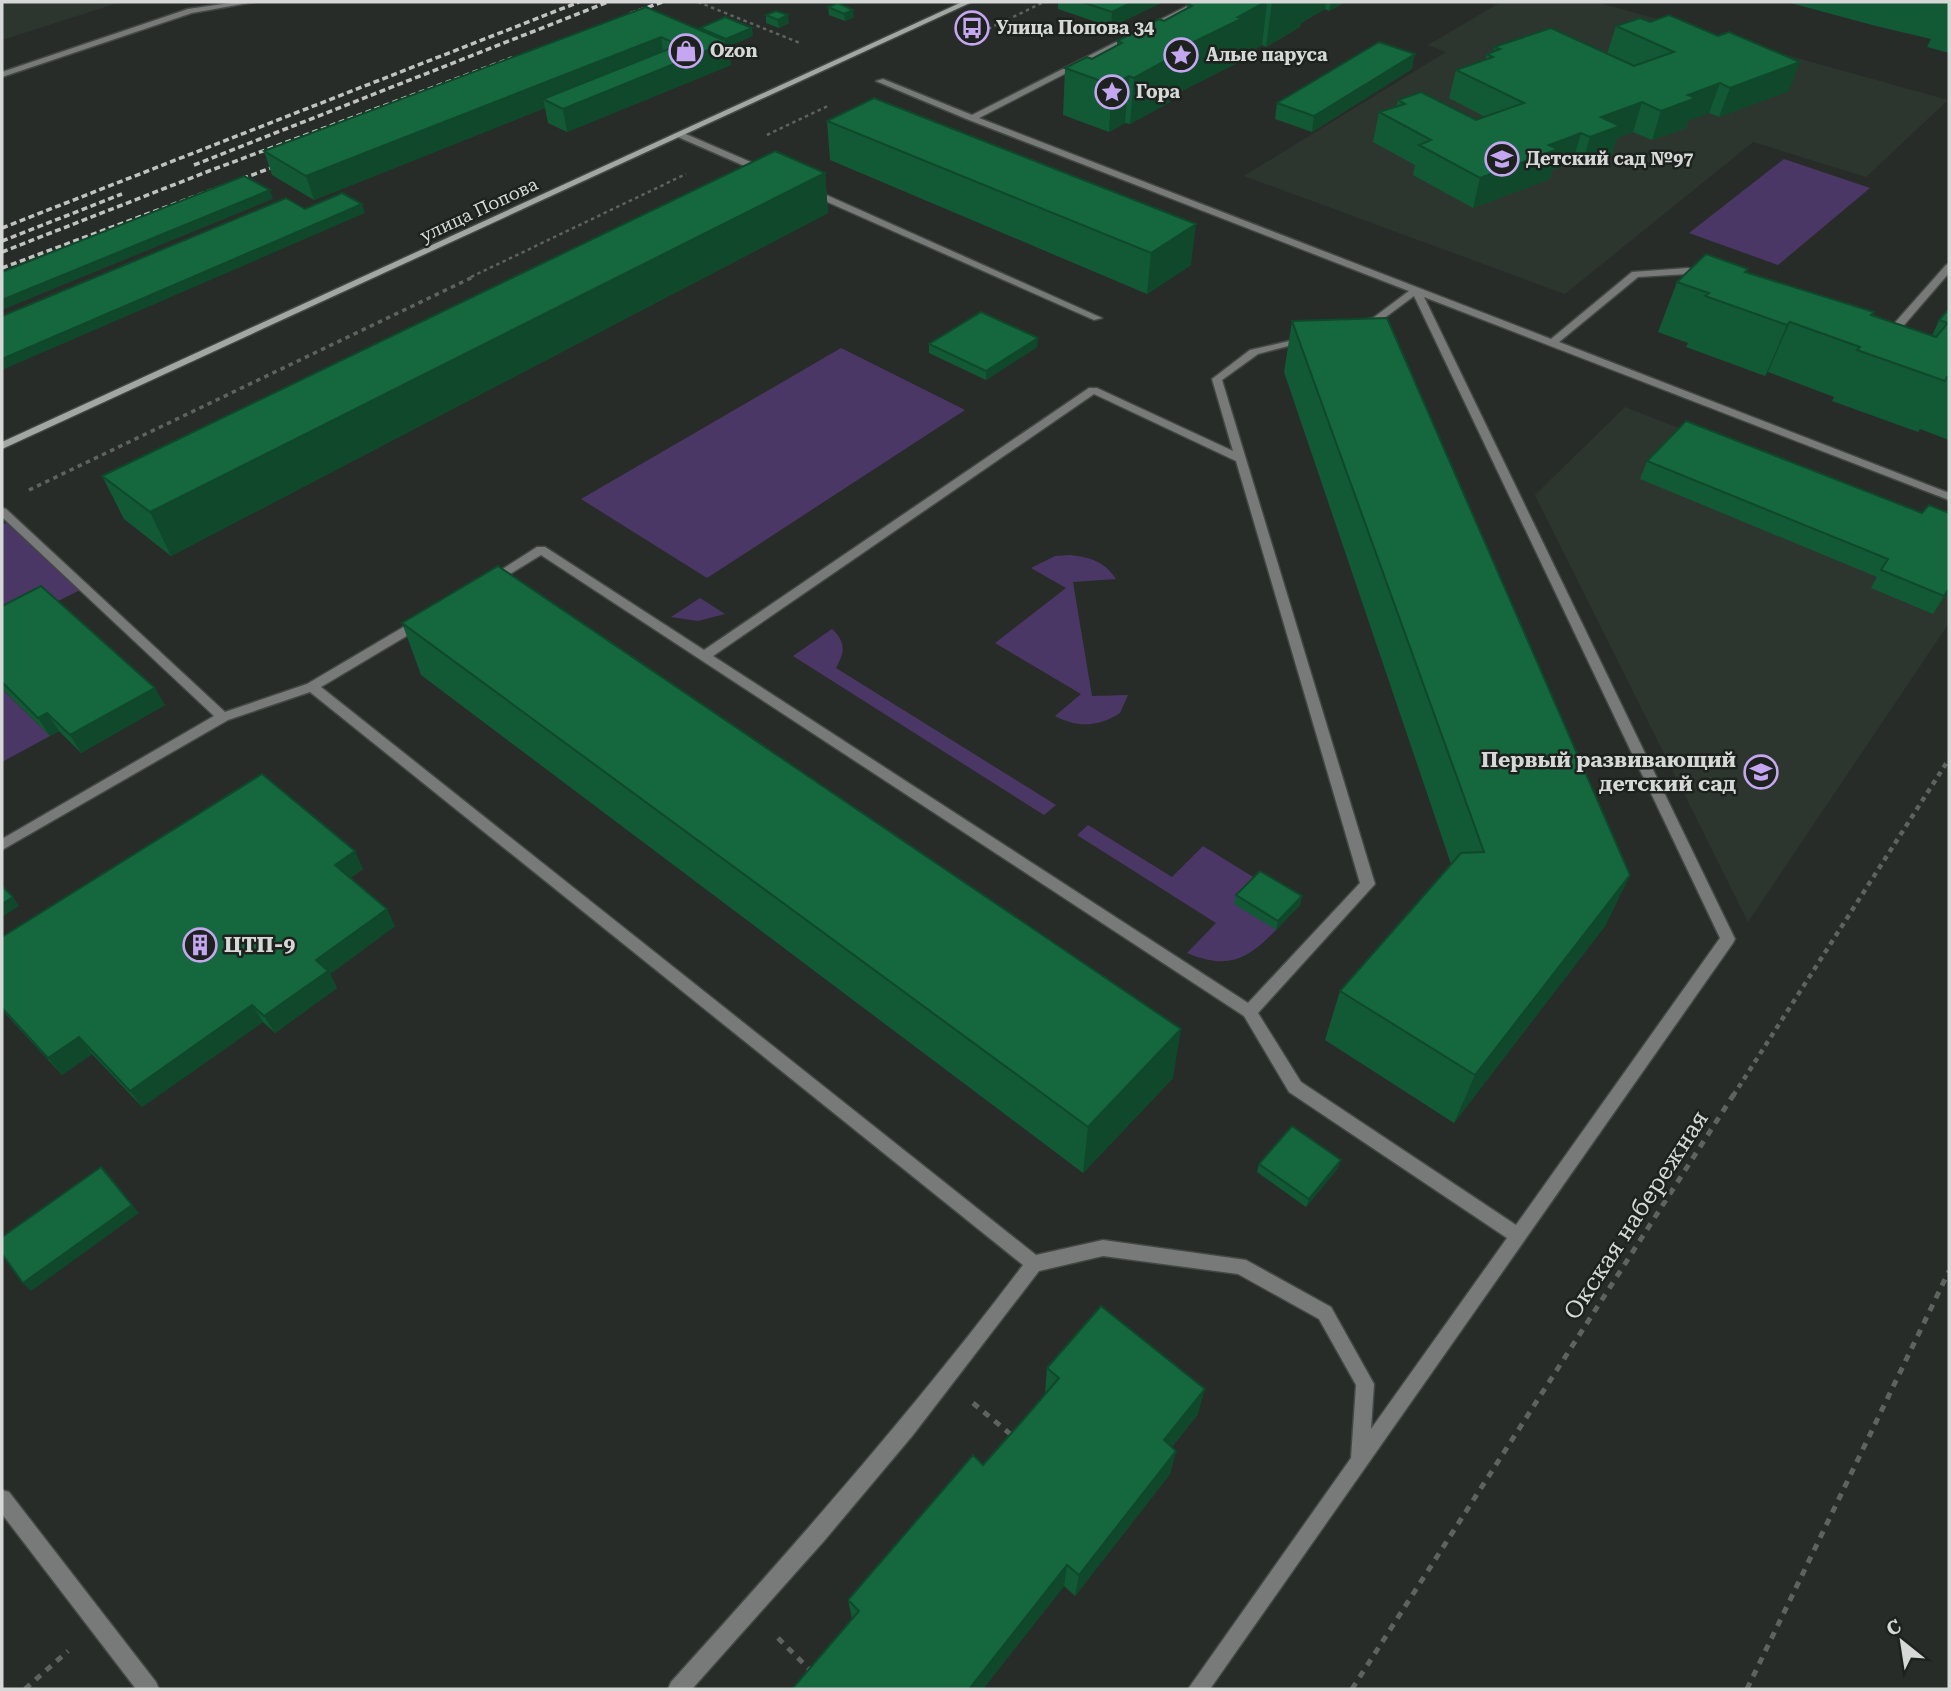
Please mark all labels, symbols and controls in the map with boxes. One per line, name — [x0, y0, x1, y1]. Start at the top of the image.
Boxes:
bus stop icon: Улица Попова 34 — [953, 9, 991, 47]
place label: Улица Попова 34 — [996, 17, 1154, 38]
shop icon: Ozon — [667, 32, 705, 70]
place icon: Алые паруса — [1162, 36, 1200, 74]
place label: Ozon — [710, 40, 758, 61]
place label: Алые паруса — [1206, 44, 1328, 65]
place icon: Гора — [1093, 73, 1131, 111]
place label: Гора — [1136, 81, 1181, 102]
school or university icon: Детский сад №97 — [1483, 140, 1521, 178]
place label: Детский сад №97 — [1526, 148, 1693, 169]
street label: улица Попова — [417, 173, 541, 246]
place label: Первый развивающий детский сад — [1481, 748, 1737, 796]
school or university icon: Первый развивающий детский сад — [1742, 753, 1780, 791]
building icon: ЦТП-9 — [181, 926, 219, 964]
place label: ЦТП-9 — [224, 933, 296, 957]
street label: Окская набережная — [1558, 1105, 1714, 1325]
north arrow — [1867, 1607, 1937, 1677]
text: С — [1882, 1614, 1905, 1641]

